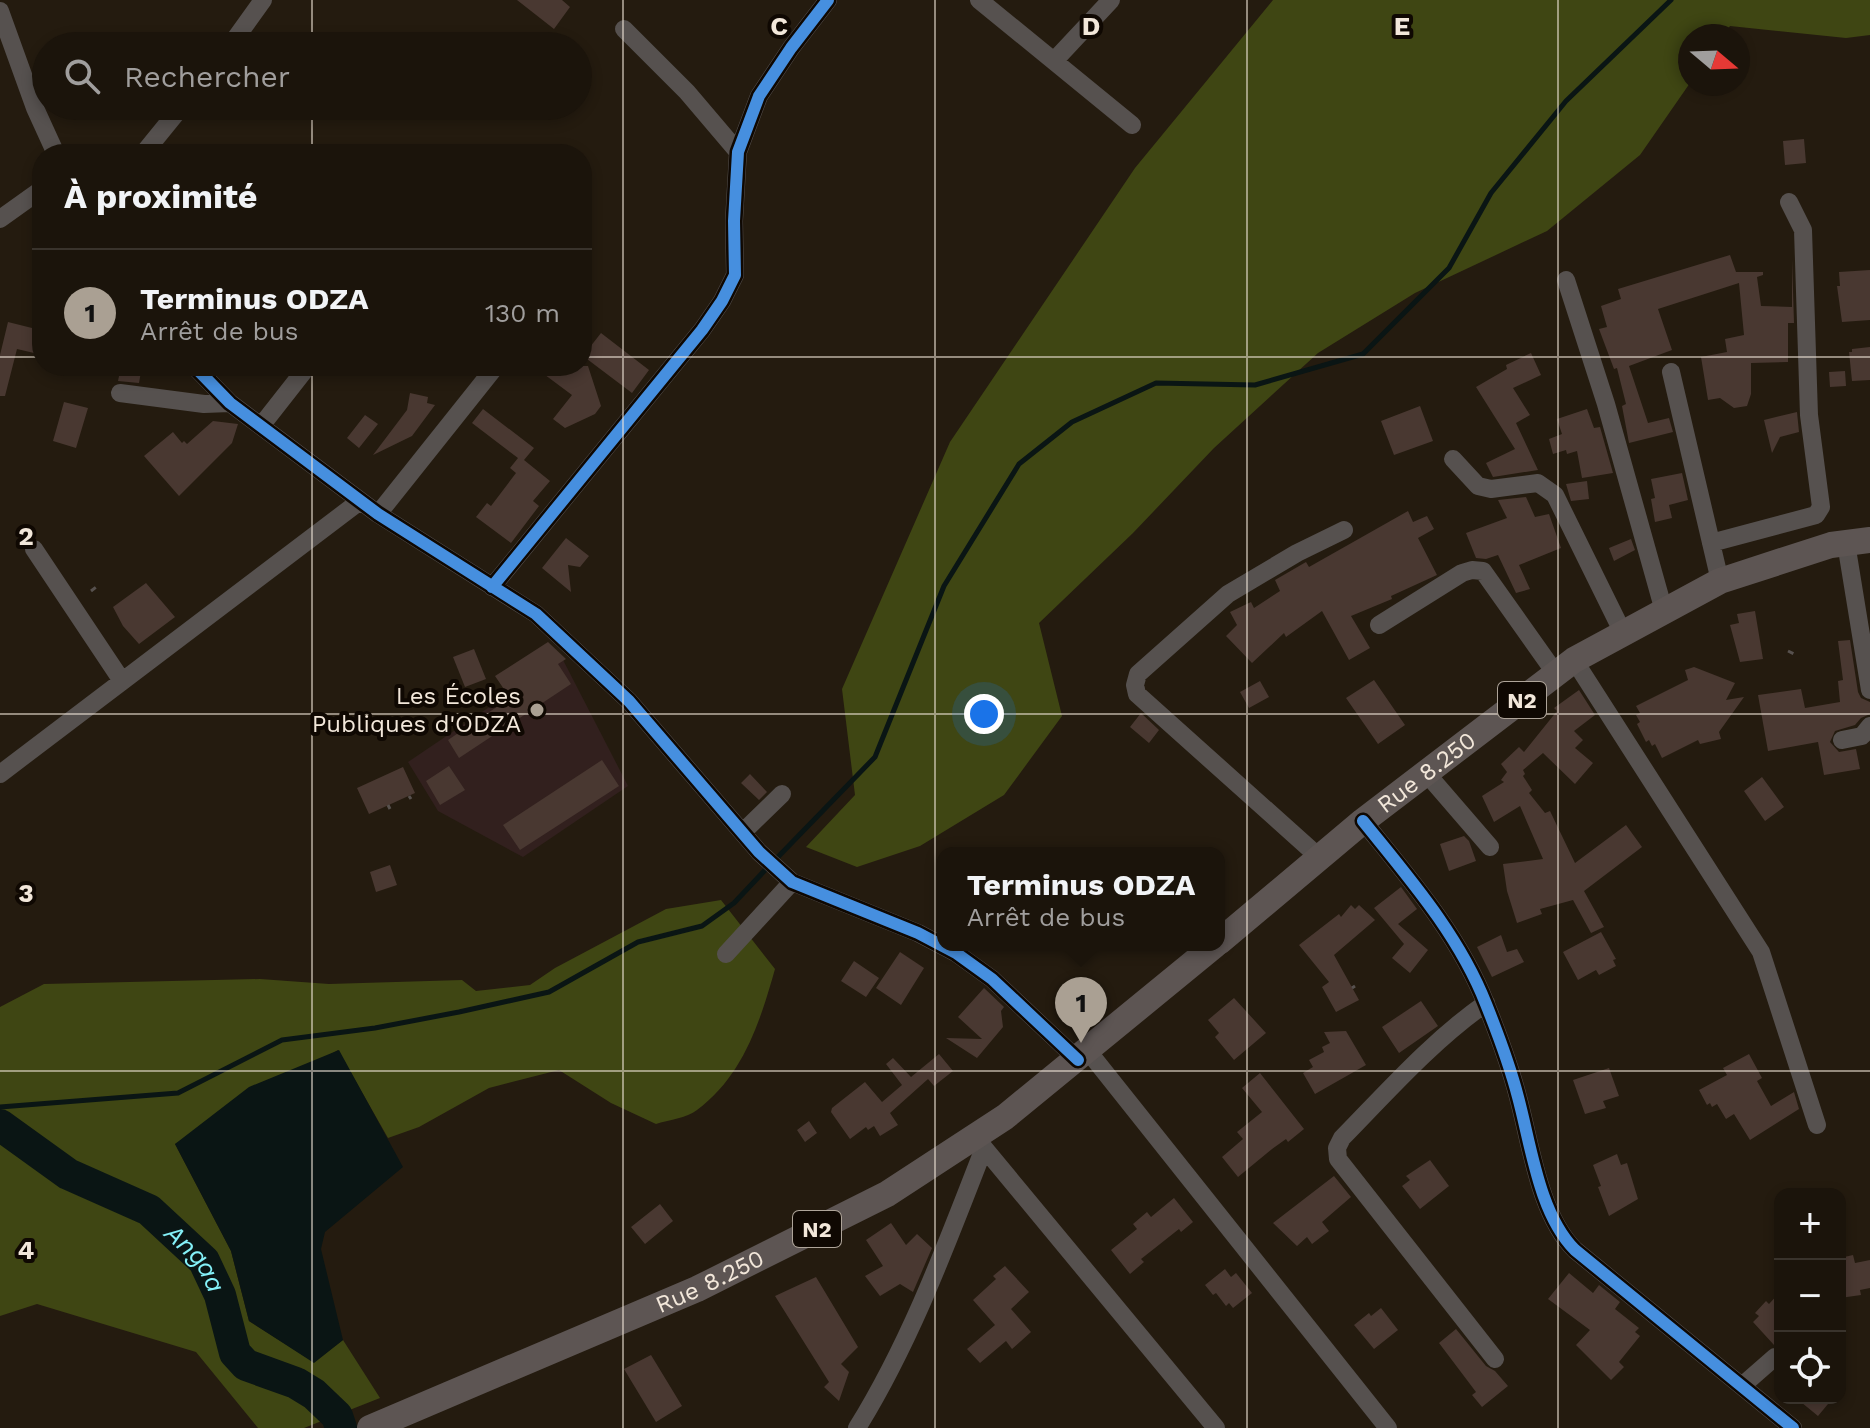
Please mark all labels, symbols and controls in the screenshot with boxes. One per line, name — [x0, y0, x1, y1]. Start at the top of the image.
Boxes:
text: C — [770, 11, 788, 41]
text: D — [1082, 11, 1100, 41]
text: E — [1394, 11, 1410, 41]
north arrow — [1678, 24, 1750, 96]
search box — [32, 32, 592, 120]
icon: search — [60, 54, 104, 98]
text: Rechercher — [124, 59, 290, 94]
text: À proximité — [64, 176, 258, 216]
text: Terminus ODZA — [140, 281, 369, 316]
text: 1 — [84, 298, 96, 328]
text: 130 m — [485, 298, 560, 328]
text: Arrêt de bus — [140, 316, 299, 346]
text: 2 — [18, 521, 34, 551]
place label: Les Écoles Publiques d'ODZA — [312, 682, 521, 738]
road number: N2 — [1498, 682, 1546, 718]
your location — [964, 694, 1004, 734]
marker: Les Écoles Publiques d'ODZA — [528, 701, 546, 719]
street label: Rue 8.250 — [1372, 726, 1481, 819]
popup — [937, 847, 1225, 951]
text: Terminus ODZA — [967, 867, 1195, 902]
text: 3 — [18, 878, 34, 908]
text: Arrêt de bus — [967, 902, 1125, 932]
pin: 1 — [1055, 977, 1107, 1043]
map controls — [1774, 1188, 1846, 1404]
button: + — [1774, 1188, 1846, 1260]
road number: N2 — [793, 1211, 841, 1247]
water label: Angaa — [158, 1217, 232, 1297]
text: 4 — [18, 1235, 35, 1265]
street label: Rue 8.250 — [651, 1244, 769, 1319]
button: − — [1774, 1260, 1846, 1332]
button: locate — [1774, 1332, 1846, 1404]

